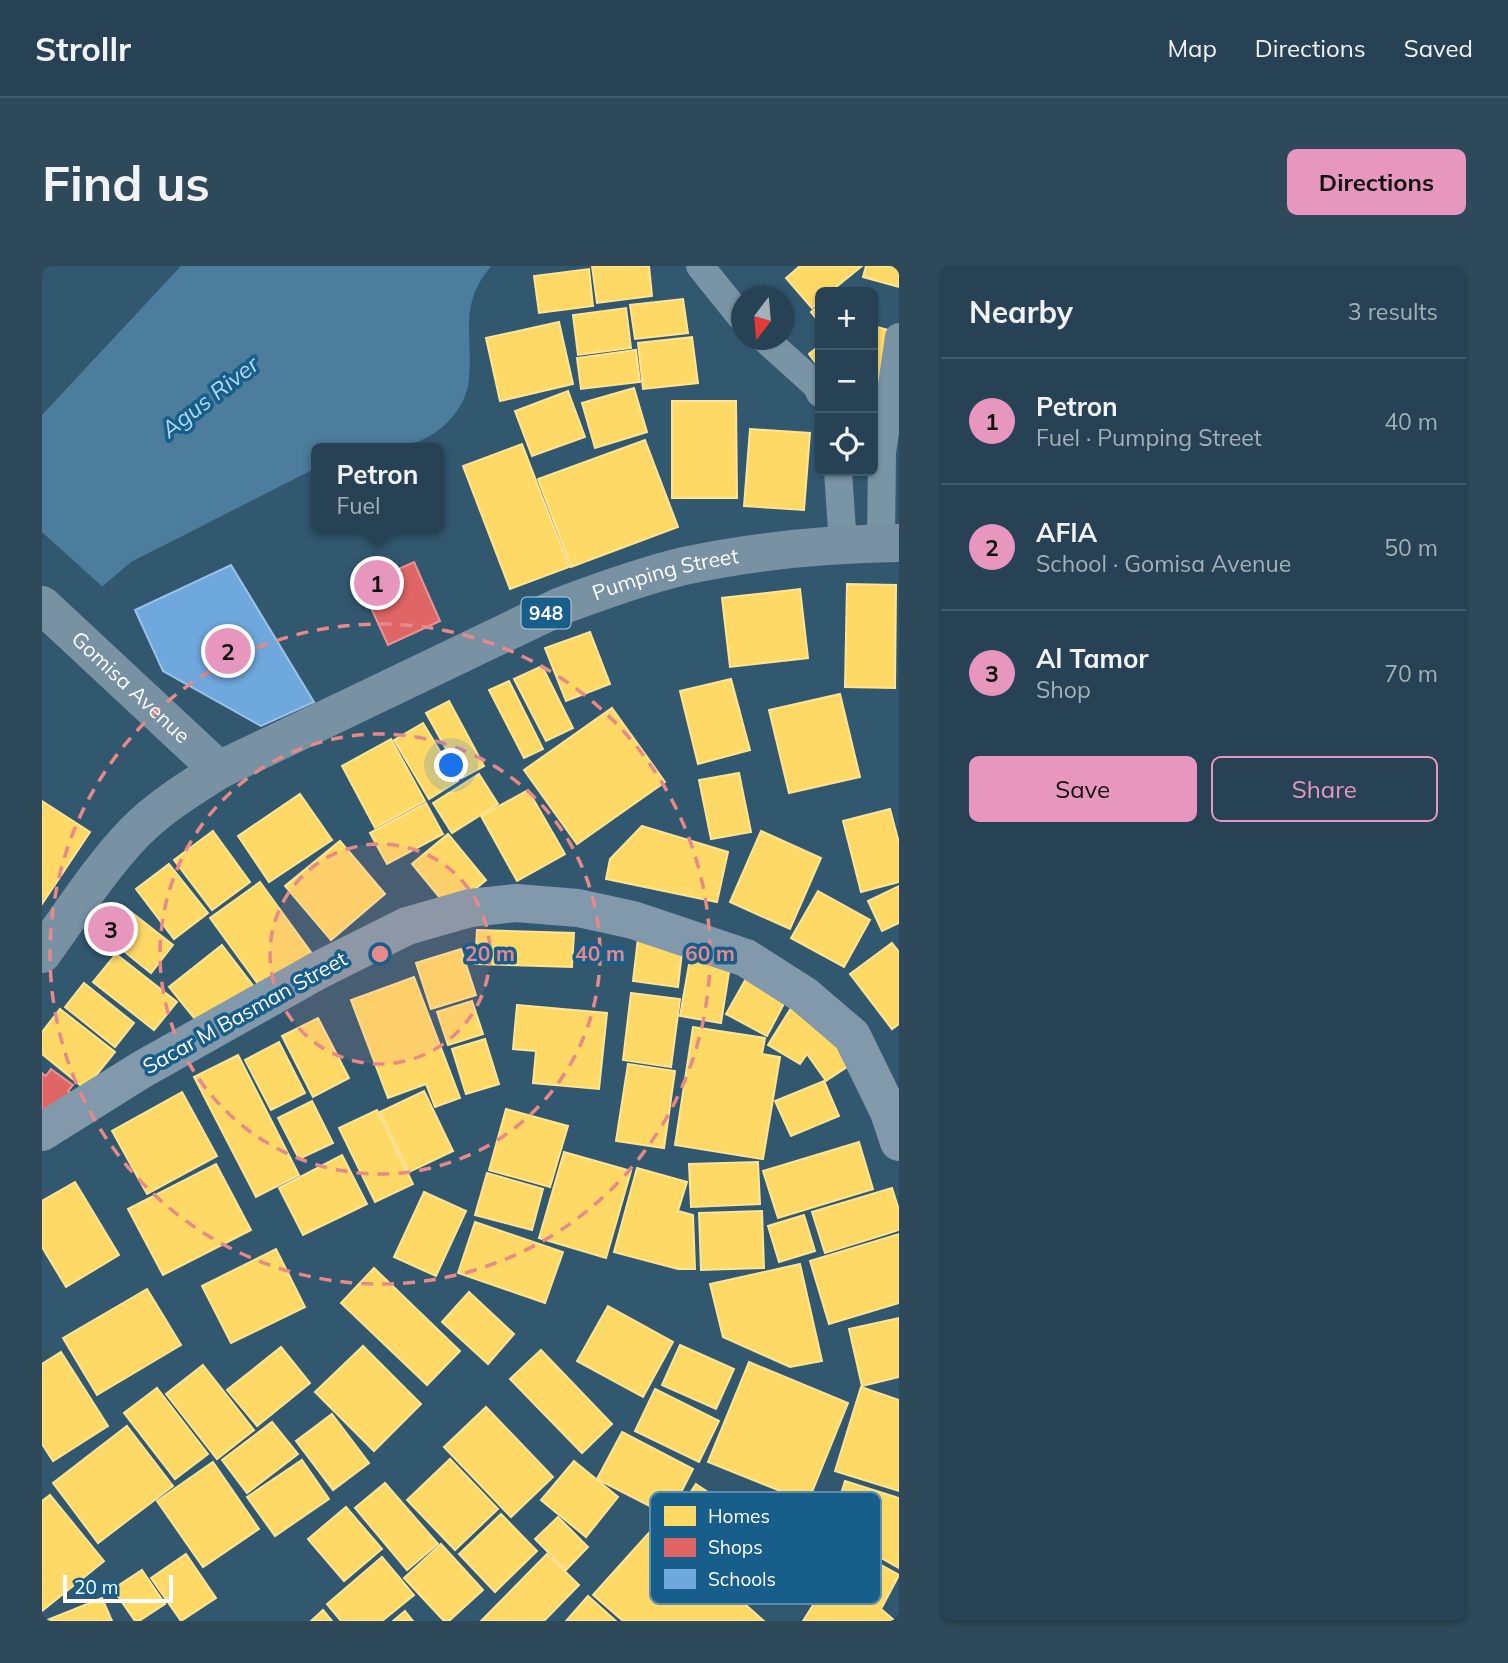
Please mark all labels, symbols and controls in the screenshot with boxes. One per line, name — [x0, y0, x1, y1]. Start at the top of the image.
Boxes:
text: Strollr — [35, 28, 131, 69]
text: Map — [1167, 33, 1217, 63]
text: Directions — [1255, 33, 1366, 63]
text: Saved — [1404, 33, 1473, 63]
button: Directions — [1287, 149, 1466, 215]
text: Find us — [42, 152, 210, 213]
north arrow — [731, 287, 794, 350]
map controls — [815, 287, 878, 476]
button: + — [815, 287, 878, 350]
text: Nearby — [969, 293, 1073, 331]
text: 3 results — [1348, 297, 1438, 326]
water label: Agus River — [154, 349, 265, 444]
button: − — [815, 350, 878, 413]
text: Petron — [1036, 390, 1118, 423]
text: 1 — [985, 407, 999, 436]
text: 40 m — [1384, 407, 1438, 436]
button: locate — [815, 413, 878, 476]
text: Fuel · Pumping Street — [1036, 423, 1262, 452]
popup — [311, 443, 444, 534]
text: Petron — [337, 458, 418, 491]
text: Fuel — [337, 491, 381, 520]
text: AFIA — [1036, 516, 1097, 549]
text: 2 — [985, 533, 999, 562]
text: 50 m — [1384, 533, 1438, 562]
street label: Pumping Street — [588, 542, 740, 605]
text: School · Gomisa Avenue — [1036, 549, 1291, 578]
pin: 1 — [354, 557, 400, 609]
road number: 948 — [522, 598, 570, 628]
street label: Gomisa Avenue — [67, 625, 196, 748]
pin: 2 — [205, 625, 251, 677]
text: Al Tamor — [1036, 642, 1149, 675]
text: 3 — [985, 659, 999, 688]
text: 70 m — [1384, 659, 1438, 688]
text: Shop — [1036, 675, 1091, 704]
your location — [434, 748, 468, 782]
button: Save — [969, 756, 1197, 822]
button: Share — [1211, 756, 1438, 822]
pin: 3 — [88, 903, 134, 955]
text: 20 m — [465, 940, 515, 966]
text: 40 m — [575, 940, 625, 966]
text: 60 m — [685, 940, 735, 966]
centre of rings — [368, 942, 392, 966]
street label: Sacar M Basman Street — [138, 945, 351, 1079]
legend — [650, 1492, 881, 1604]
text: Homes — [708, 1504, 770, 1528]
text: Shops — [708, 1535, 763, 1559]
text: Schools — [708, 1567, 776, 1591]
scale bar — [63, 1572, 173, 1604]
text: 20 m — [74, 1575, 118, 1599]

